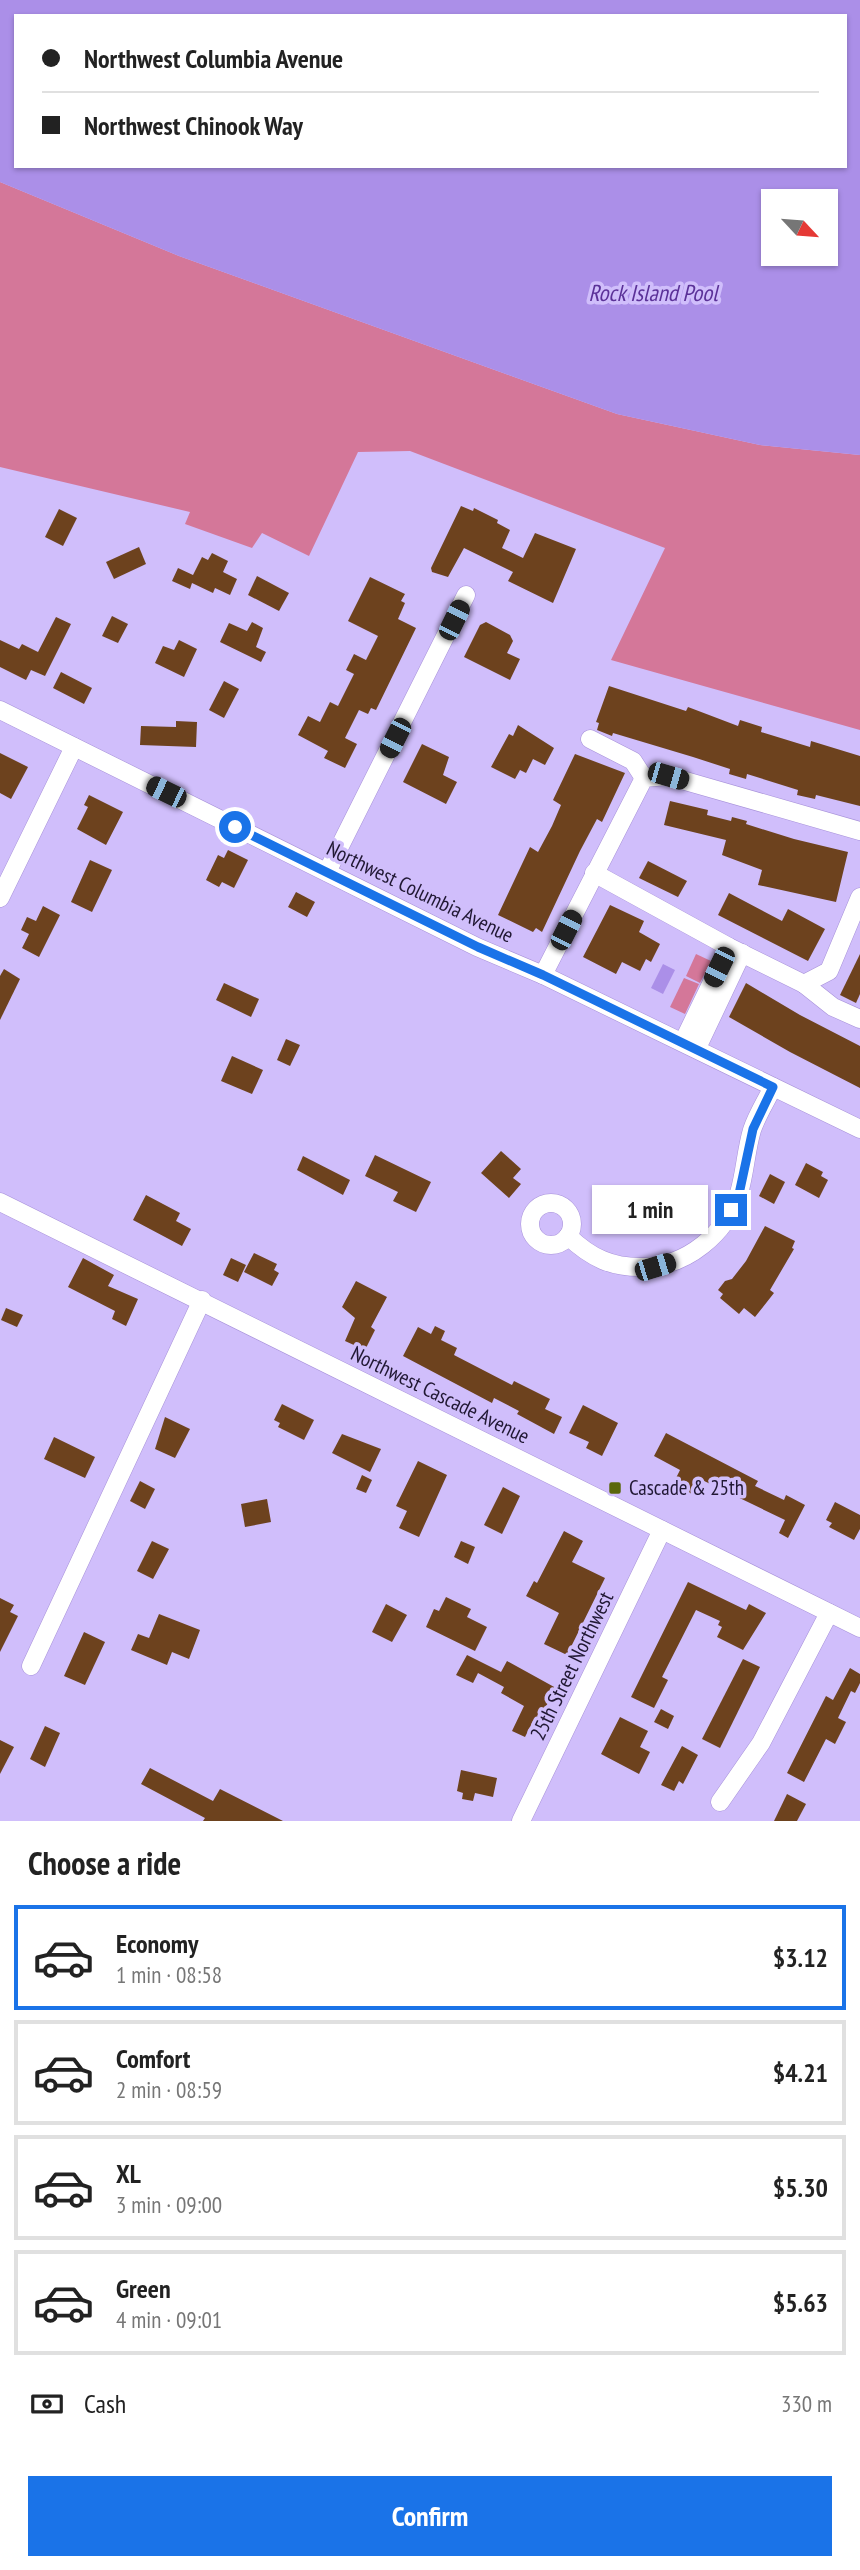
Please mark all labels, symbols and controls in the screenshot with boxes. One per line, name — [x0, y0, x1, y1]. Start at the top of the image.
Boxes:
text: Northwest Columbia Avenue — [84, 42, 343, 75]
text: Northwest Chinook Way — [84, 109, 303, 142]
north arrow — [761, 189, 838, 266]
map controls — [761, 189, 838, 266]
water label: Rock Island Pool — [588, 278, 720, 307]
car — [436, 597, 473, 643]
car — [377, 715, 414, 761]
car — [645, 760, 692, 792]
car — [143, 773, 190, 811]
route start — [219, 811, 251, 843]
street label: Northwest Columbia Avenue — [322, 835, 518, 949]
car — [548, 907, 585, 953]
car — [701, 944, 738, 990]
callout: 1 min — [591, 1186, 706, 1234]
route end — [715, 1194, 747, 1226]
text: 1 min — [627, 1195, 673, 1224]
car — [632, 1251, 679, 1283]
street label: Northwest Cascade Avenue — [347, 1340, 534, 1449]
place label: Cascade & 25th — [629, 1474, 744, 1501]
marker: Cascade & 25th — [607, 1480, 623, 1496]
street label: 25th Street Northwest — [524, 1587, 619, 1744]
text: Choose a ride — [28, 1842, 181, 1884]
icon: car — [32, 1926, 95, 1989]
text: Economy — [116, 1927, 198, 1960]
text: $3.12 — [773, 1941, 828, 1974]
text: 1 min · 08:58 — [116, 1960, 222, 1989]
icon: car — [32, 2041, 95, 2104]
text: Comfort — [116, 2042, 190, 2075]
text: $4.21 — [773, 2056, 828, 2089]
text: 2 min · 08:59 — [116, 2075, 222, 2104]
icon: car — [32, 2156, 95, 2219]
text: XL — [116, 2157, 141, 2190]
text: $5.30 — [773, 2171, 828, 2204]
text: 3 min · 09:00 — [116, 2190, 222, 2219]
icon: car — [32, 2271, 95, 2334]
text: Green — [116, 2272, 171, 2305]
text: $5.63 — [773, 2286, 828, 2319]
text: 4 min · 09:01 — [116, 2305, 222, 2334]
icon: cash — [28, 2385, 66, 2423]
text: Cash — [84, 2387, 126, 2420]
text: 330 m — [781, 2389, 832, 2418]
button: Confirm — [28, 2476, 832, 2556]

